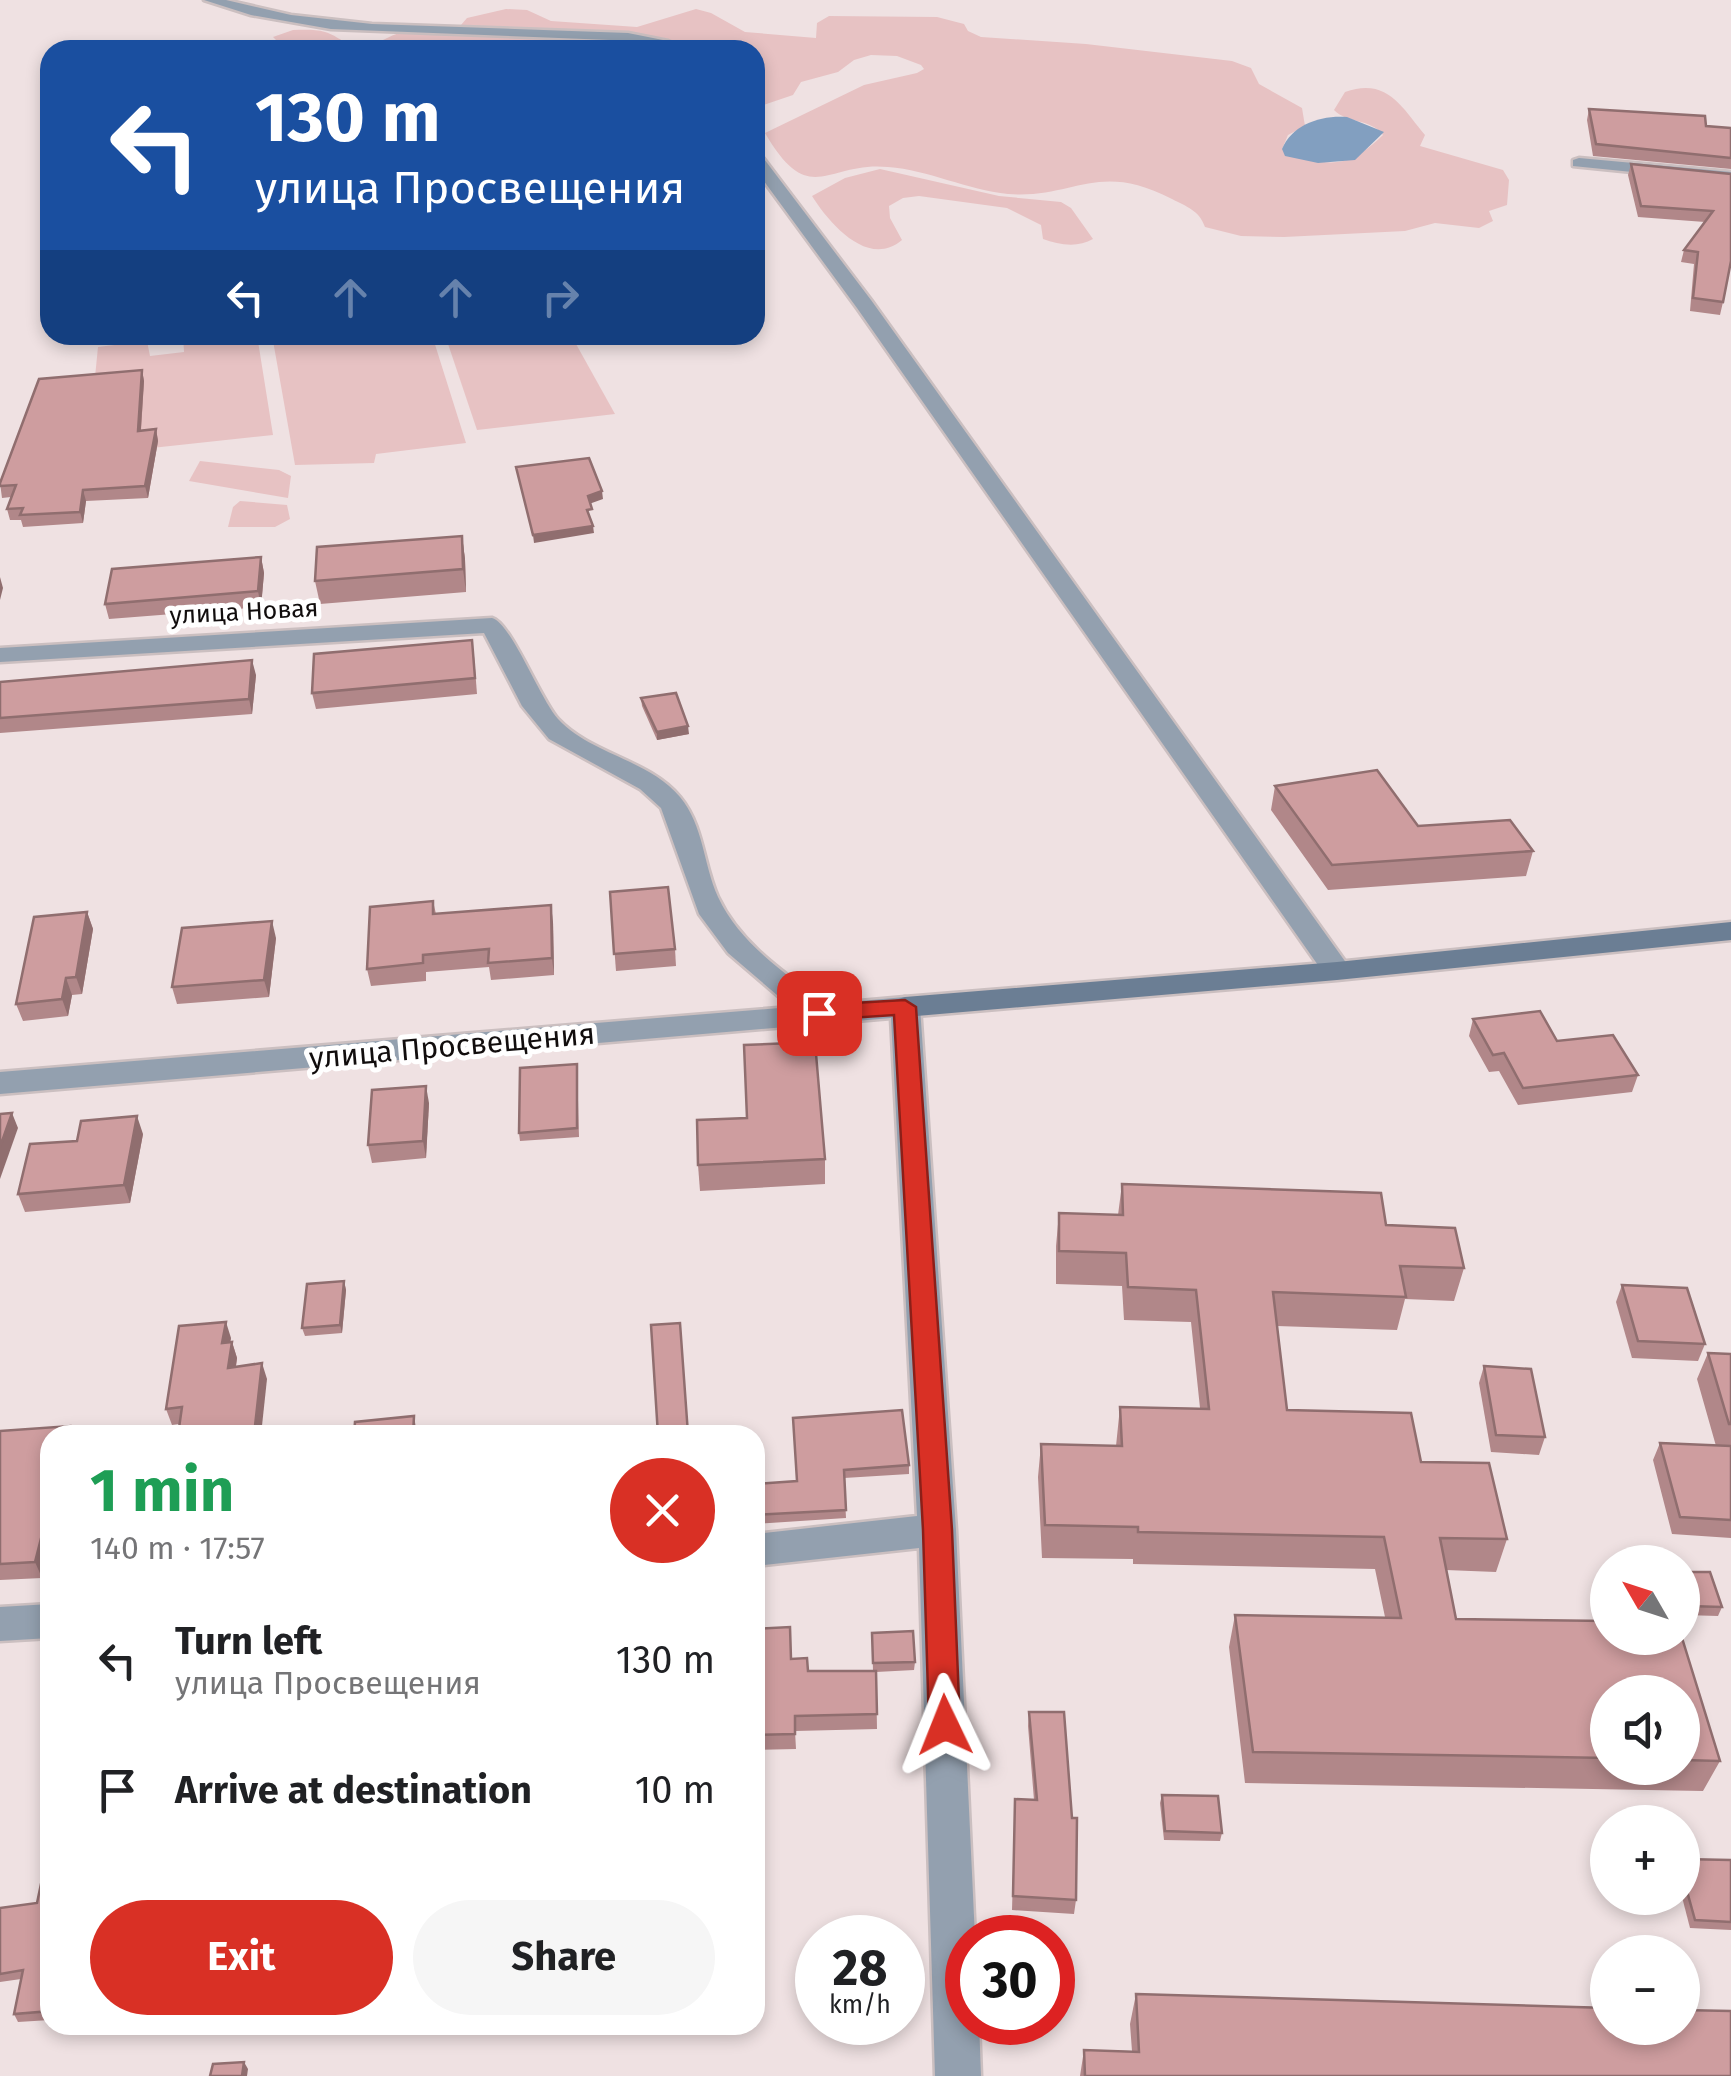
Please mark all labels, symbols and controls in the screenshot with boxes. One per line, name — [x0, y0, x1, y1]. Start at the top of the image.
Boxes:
text: 130 m — [255, 76, 441, 160]
icon: left — [90, 80, 220, 210]
text: улица Просвещения — [255, 161, 685, 215]
icon: left — [218, 270, 273, 325]
icon: ahead — [323, 270, 378, 325]
icon: ahead — [428, 270, 483, 325]
icon: right — [533, 270, 588, 325]
street label: улица Новая — [169, 593, 319, 631]
pin — [777, 971, 862, 1056]
icon: arrive — [792, 986, 847, 1041]
street label: улица Просвещения — [308, 1016, 596, 1076]
text: 1 min — [90, 1455, 234, 1527]
button: close — [610, 1458, 715, 1563]
text: 140 m · 17:57 — [90, 1529, 265, 1567]
north arrow — [1590, 1545, 1700, 1655]
map controls — [1590, 1545, 1700, 2045]
text: Turn left — [175, 1618, 322, 1664]
icon: left — [90, 1633, 145, 1688]
text: 130 m — [616, 1637, 715, 1683]
text: улица Просвещения — [175, 1664, 481, 1702]
position arrow — [893, 1673, 997, 1777]
button: sound — [1590, 1675, 1700, 1785]
icon: arrive — [90, 1763, 145, 1818]
text: Arrive at destination — [175, 1767, 532, 1813]
text: 10 m — [635, 1767, 715, 1813]
button: + — [1590, 1805, 1700, 1915]
button: Exit — [90, 1900, 393, 2015]
button: Share — [413, 1900, 715, 2015]
speed limit sign: 30 — [945, 1915, 1075, 2045]
button: − — [1590, 1935, 1700, 2045]
text: 28 — [833, 1938, 887, 1998]
text: km/h — [829, 1990, 891, 2020]

